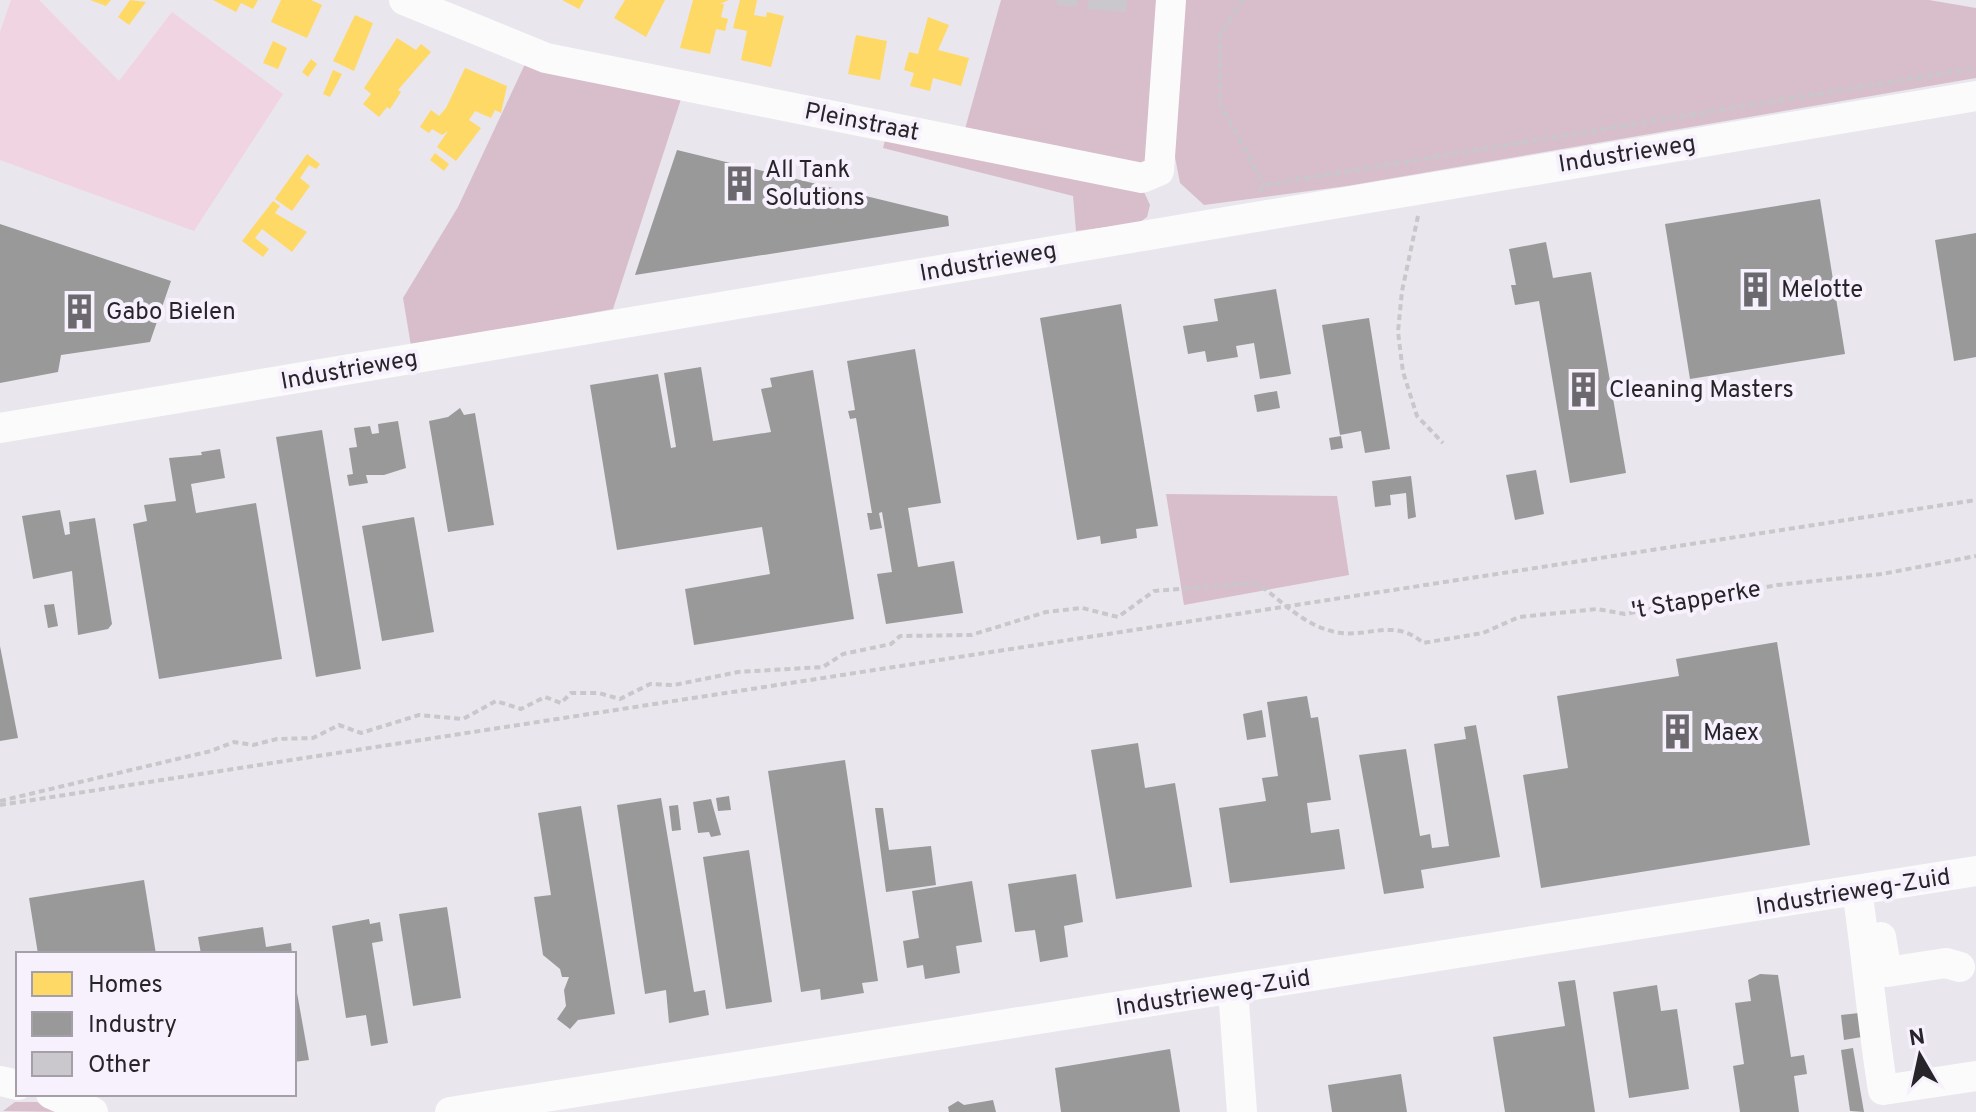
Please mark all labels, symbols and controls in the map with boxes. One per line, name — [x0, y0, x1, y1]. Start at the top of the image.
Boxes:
street label: Pleinstraat — [802, 97, 921, 149]
street label: Industrieweg — [1557, 129, 1698, 181]
place label: All Tank Solutions — [765, 156, 865, 214]
building icon: All Tank Solutions — [720, 164, 758, 202]
street label: Industrieweg — [918, 236, 1059, 290]
building icon: Melotte — [1736, 270, 1774, 308]
place label: Melotte — [1781, 276, 1863, 306]
building icon: Gabo Bielen — [61, 292, 99, 330]
place label: Gabo Bielen — [106, 298, 236, 328]
street label: Industrieweg — [279, 344, 420, 398]
building icon: Cleaning Masters — [1564, 370, 1602, 408]
place label: Cleaning Masters — [1609, 376, 1794, 406]
street label: 't Stapperke — [1630, 575, 1763, 627]
building icon: Maex — [1658, 713, 1696, 751]
place label: Maex — [1703, 719, 1759, 749]
street label: Industrieweg-Zuid — [1754, 863, 1953, 923]
legend — [16, 952, 296, 1096]
street label: Industrieweg-Zuid — [1114, 964, 1313, 1024]
text: Homes — [88, 971, 163, 1001]
text: Industry — [88, 1011, 177, 1041]
north arrow — [1880, 1016, 1960, 1096]
text: N — [1907, 1024, 1927, 1053]
text: Other — [88, 1051, 150, 1081]

